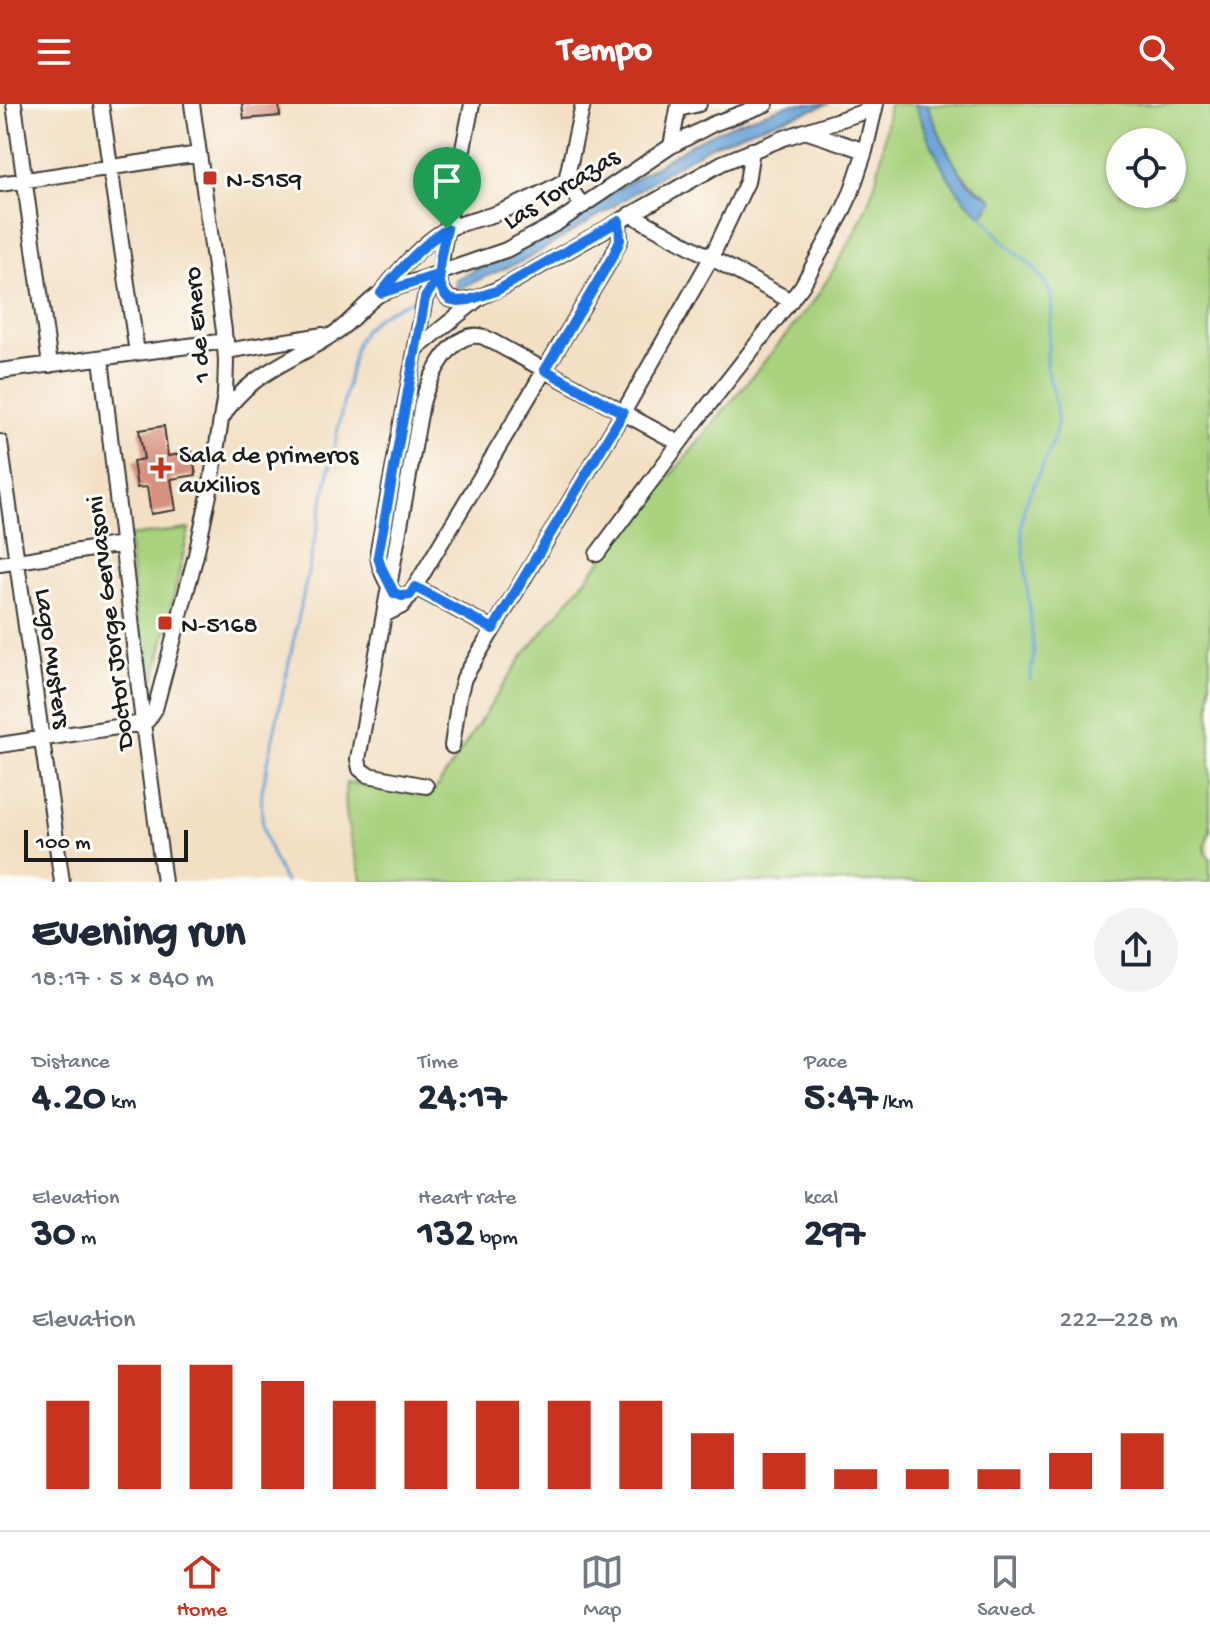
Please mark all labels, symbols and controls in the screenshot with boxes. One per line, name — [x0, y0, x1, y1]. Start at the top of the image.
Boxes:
icon: menu — [32, 30, 76, 74]
icon: search — [1134, 30, 1178, 74]
text: Tempo — [558, 31, 652, 74]
map controls — [1106, 128, 1186, 208]
button: locate — [1106, 128, 1186, 208]
street label: Las Torcazas — [499, 142, 627, 239]
pin — [413, 147, 481, 229]
icon: arrive — [425, 159, 469, 203]
place label: N-5159 — [226, 167, 302, 198]
marker: N-5159 — [201, 169, 219, 187]
street label: 1 de Enero — [179, 265, 220, 385]
place label: Sala de primeros auxilios — [179, 442, 360, 503]
marker: Sala de primeros auxilios — [150, 457, 172, 479]
street label: Doctor Jorge Gervasoni — [82, 494, 144, 753]
street label: Lago Musters — [25, 587, 76, 732]
place label: N-5168 — [181, 612, 258, 643]
marker: N-5168 — [156, 614, 174, 632]
scale bar — [24, 826, 188, 862]
text: 100 m — [36, 831, 91, 857]
button: share — [1094, 908, 1178, 992]
text: Evening run — [32, 909, 245, 961]
text: 18:17 · 5 × 840 m — [32, 965, 214, 996]
text: Distance — [32, 1050, 110, 1076]
text: Time — [418, 1050, 458, 1076]
text: Pace — [804, 1050, 847, 1076]
text: 4.20 — [32, 1076, 106, 1123]
text: 24:17 — [418, 1076, 506, 1123]
text: 5:47 — [804, 1076, 877, 1123]
text: km — [106, 1090, 136, 1116]
text: /km — [877, 1090, 913, 1116]
text: Elevation — [32, 1186, 119, 1212]
text: Heart rate — [418, 1186, 516, 1212]
text: kcal — [804, 1186, 838, 1212]
text: 30 — [32, 1212, 75, 1259]
text: 132 — [418, 1212, 475, 1259]
text: 297 — [804, 1212, 864, 1259]
text: m — [75, 1226, 96, 1252]
text: bpm — [475, 1226, 518, 1252]
text: Elevation — [32, 1306, 135, 1337]
text: 222–228 m — [1059, 1306, 1178, 1337]
tab: Home — [176, 1550, 227, 1624]
tab: Map — [580, 1550, 624, 1624]
tab: Saved — [977, 1550, 1034, 1624]

